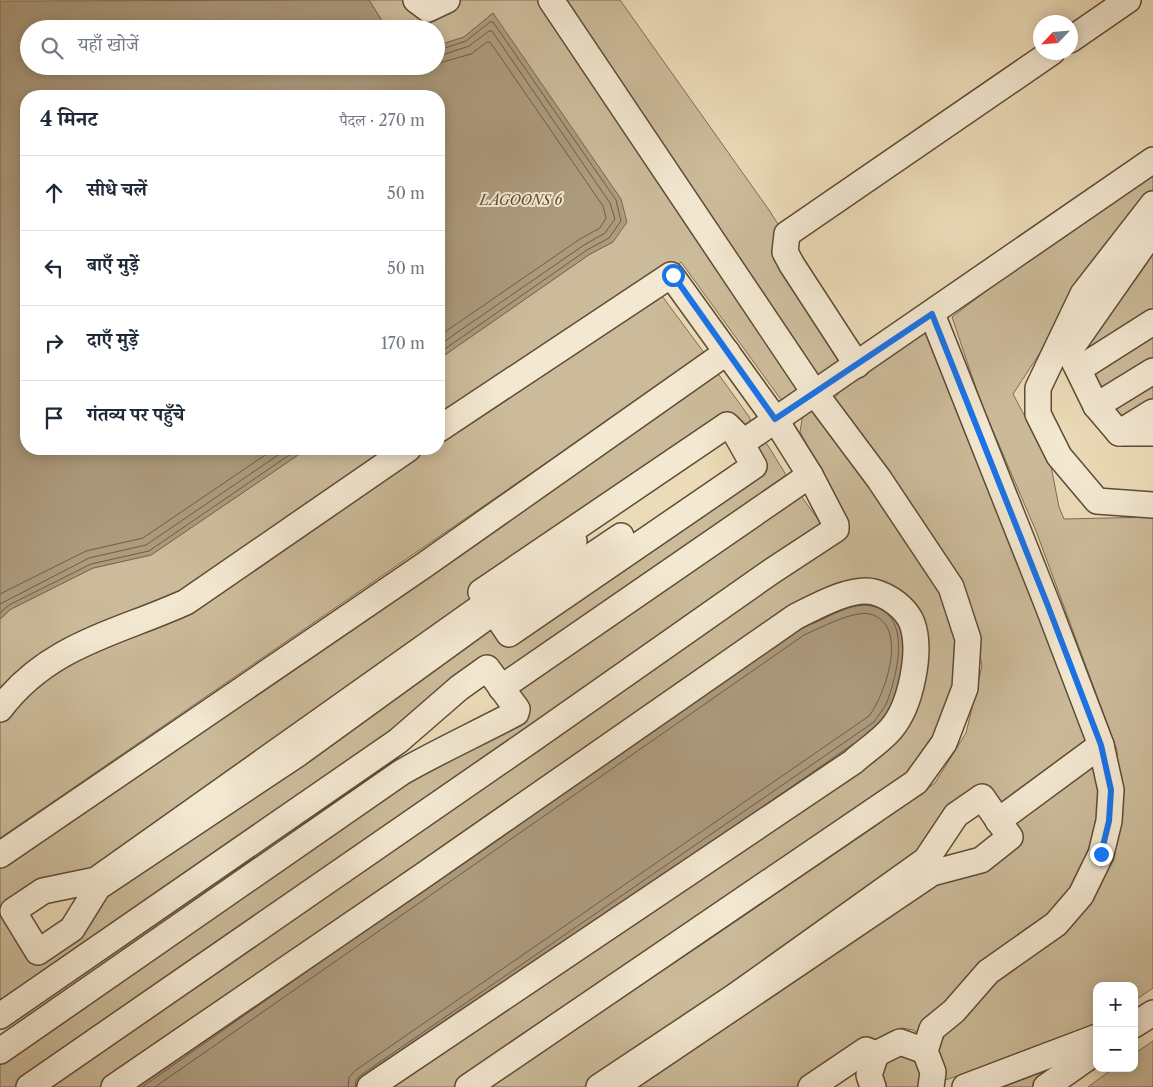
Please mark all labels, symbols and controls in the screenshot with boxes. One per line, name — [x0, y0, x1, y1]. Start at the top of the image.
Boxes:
north arrow — [1033, 15, 1078, 60]
search box — [20, 20, 445, 75]
text: यहाँ खोजें — [78, 33, 139, 56]
icon: search — [38, 34, 66, 62]
text: 4 मिनट — [40, 106, 98, 131]
text: पैदल · 270 m — [339, 110, 425, 130]
text: सीधे चलें — [87, 178, 147, 201]
icon: ahead — [40, 179, 68, 207]
text: 50 m — [387, 183, 425, 203]
water label: LAGOONS 6 — [479, 191, 563, 209]
text: बाएँ मुड़ें — [87, 253, 139, 276]
icon: left — [40, 254, 68, 282]
text: 50 m — [387, 258, 425, 278]
route start — [662, 264, 685, 287]
text: दाएँ मुड़ें — [87, 328, 138, 351]
icon: right — [40, 329, 68, 357]
text: 170 m — [381, 333, 425, 353]
text: गंतव्य पर पहुँचे — [87, 403, 184, 426]
icon: arrive — [40, 404, 68, 432]
route end — [1090, 843, 1113, 866]
map controls — [1093, 982, 1138, 1072]
button: + — [1093, 982, 1138, 1027]
button: − — [1093, 1027, 1138, 1072]

